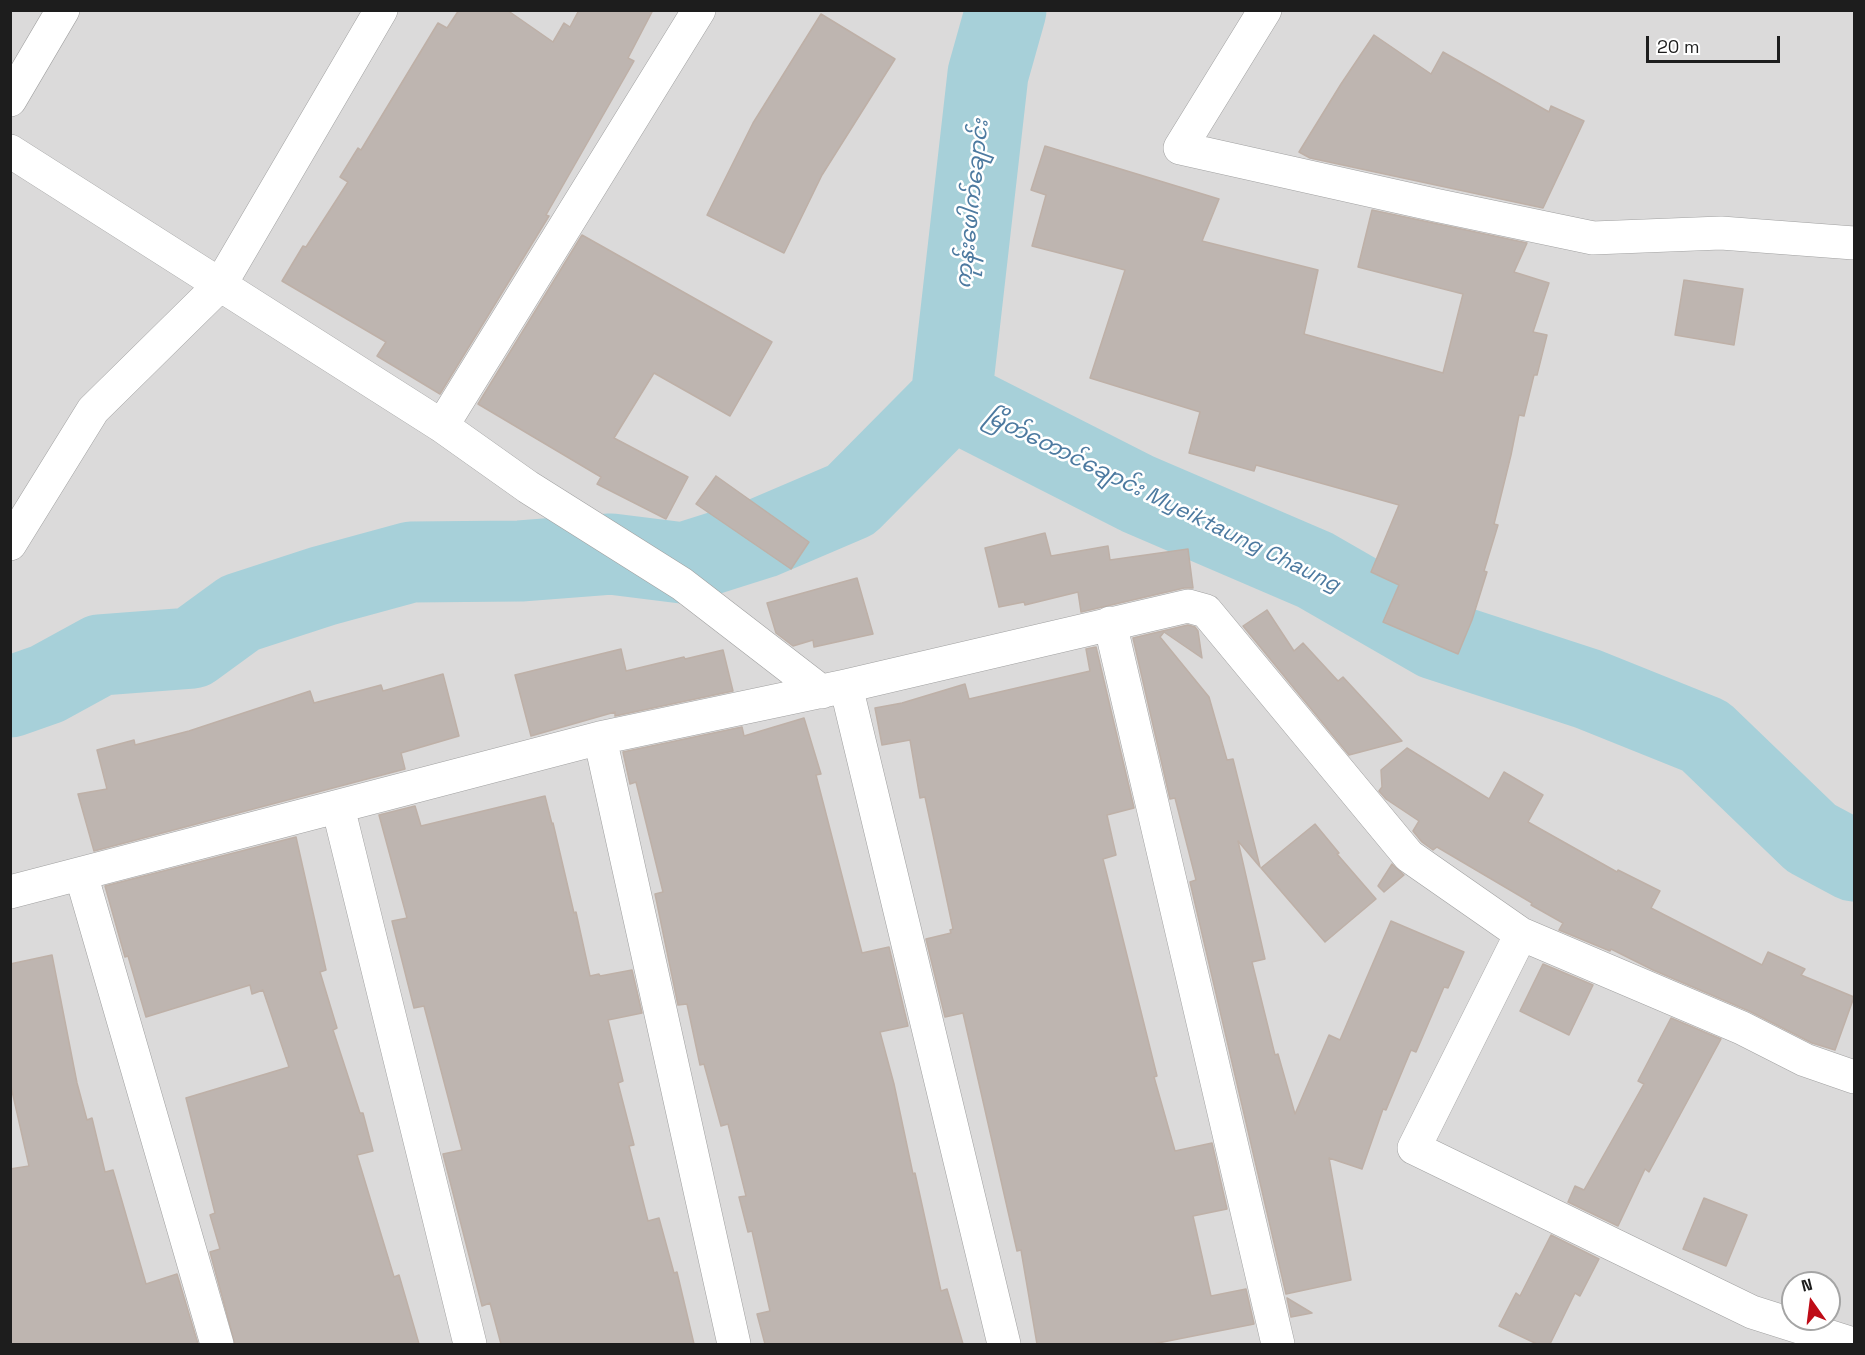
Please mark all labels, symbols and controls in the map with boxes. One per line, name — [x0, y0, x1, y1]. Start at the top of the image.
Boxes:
scale bar — [1649, 24, 1782, 62]
text: 20 m — [1657, 35, 1700, 58]
water label: ကုန်းဖေါက်ချောင်း — [951, 118, 995, 290]
water label: မြိတ်တောင်ချောင်း Myeiktaung Chaung — [980, 403, 1344, 599]
north arrow — [1781, 1271, 1841, 1331]
text: N — [1799, 1274, 1815, 1296]

